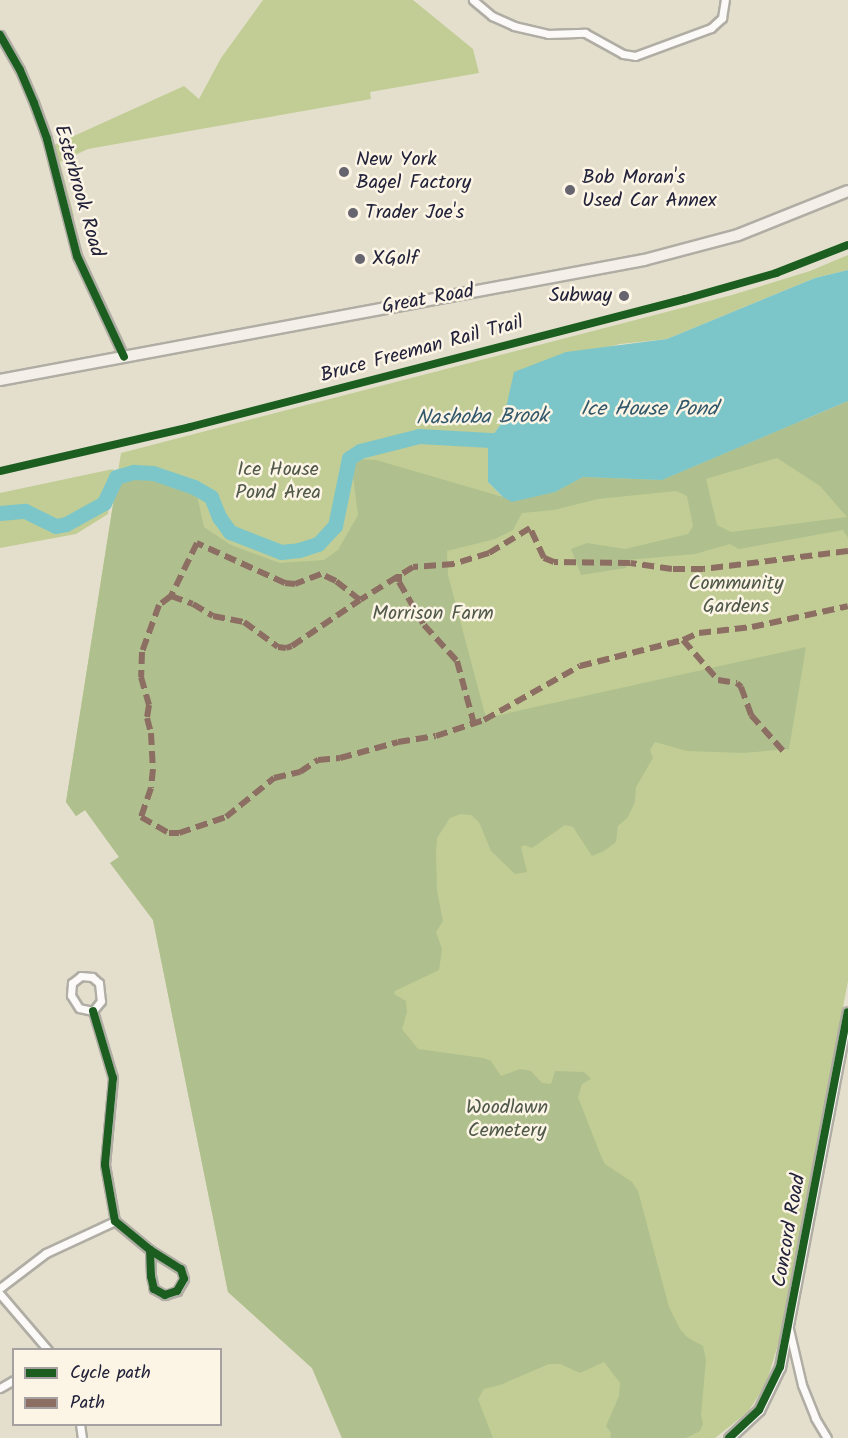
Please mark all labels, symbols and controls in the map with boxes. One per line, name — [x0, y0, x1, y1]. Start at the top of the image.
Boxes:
street label: Esterbrook Road — [48, 122, 108, 260]
place label: New York Bagel Factory — [356, 148, 471, 195]
marker: New York Bagel Factory — [337, 165, 351, 179]
place label: Bob Moran's Used Car Annex — [582, 166, 716, 213]
marker: Bob Moran's Used Car Annex — [563, 183, 577, 197]
place label: Trader Joe's — [365, 201, 464, 225]
marker: Trader Joe's — [346, 206, 360, 220]
place label: XGolf — [372, 247, 418, 271]
marker: XGolf — [353, 252, 367, 266]
street label: Great Road — [380, 280, 476, 320]
place label: Subway — [549, 284, 612, 308]
marker: Subway — [617, 289, 631, 303]
street label: Bruce Freeman Rail Trail — [318, 311, 526, 389]
water label: Ice House Pond — [581, 397, 717, 423]
water label: Nashoba Brook — [416, 404, 548, 432]
park label: Ice House Pond Area — [235, 458, 321, 505]
park label: Community Gardens — [688, 572, 784, 619]
park label: Morrison Farm — [372, 602, 494, 626]
park label: Woodlawn Cemetery — [466, 1097, 548, 1144]
street label: Concord Road — [768, 1173, 812, 1289]
legend — [12, 1348, 222, 1426]
text: Cycle path — [70, 1359, 151, 1388]
text: Path — [70, 1389, 105, 1418]

